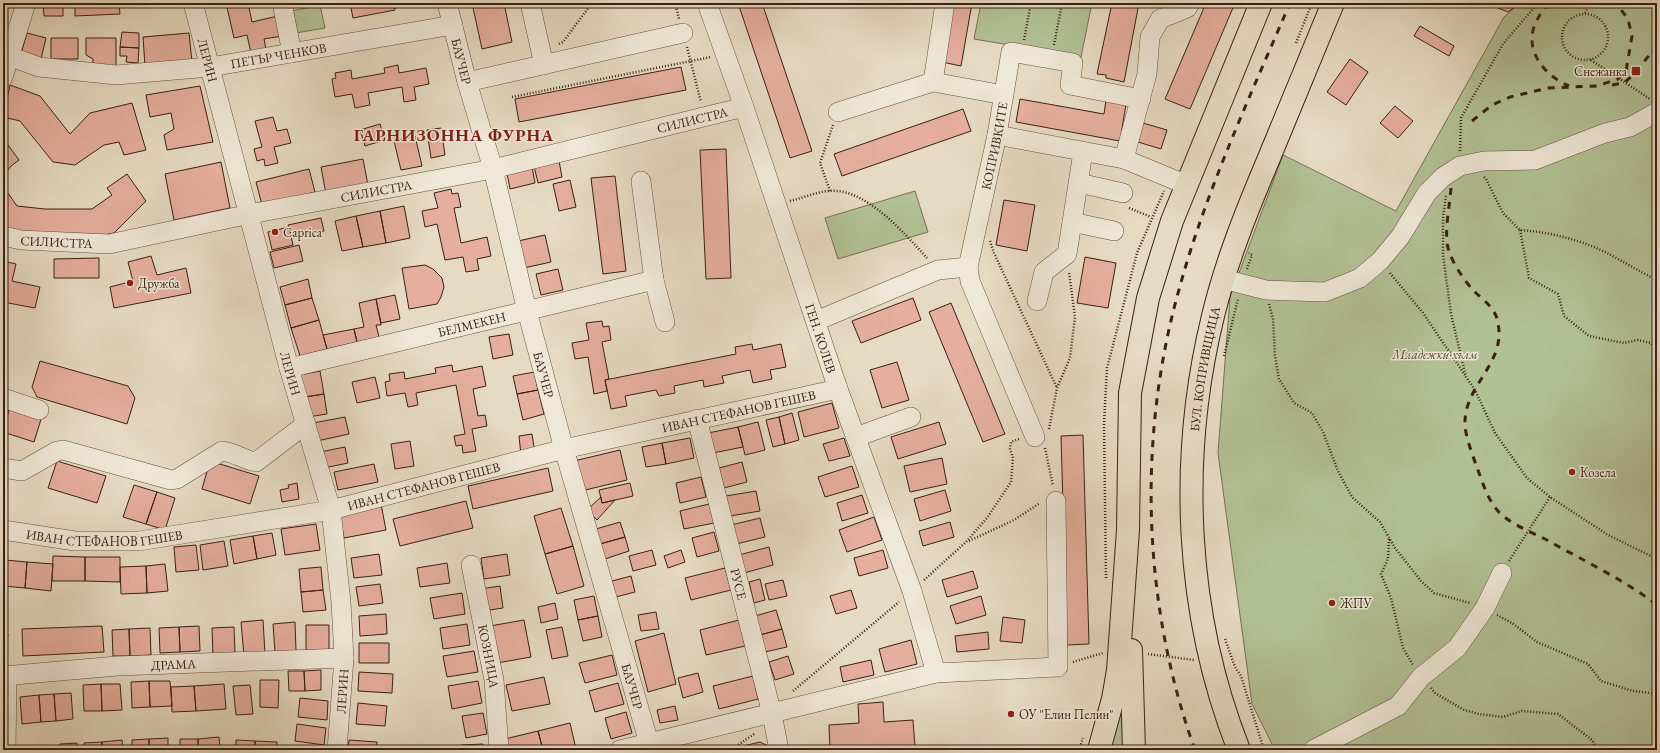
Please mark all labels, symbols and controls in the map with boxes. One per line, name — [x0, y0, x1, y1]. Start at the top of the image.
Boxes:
street label: ЛЕРИН — [194, 36, 222, 84]
street label: БАУЧЕР — [447, 36, 475, 86]
street label: ПЕТЪР ЧЕНКОВ — [229, 39, 328, 72]
place label: Снежанка — [1574, 63, 1628, 80]
marker: Снежанка — [1630, 65, 1642, 77]
street label: КОПРИВКИТЕ — [977, 101, 1011, 191]
street label: СИЛИСТРА — [655, 103, 730, 137]
district label: ГАРНИЗОННА ФУРНА — [354, 124, 554, 146]
street label: СИЛИСТРА — [339, 176, 414, 206]
place label: Caprica — [283, 224, 323, 241]
marker: Caprica — [270, 227, 280, 237]
street label: СИЛИСТРА — [20, 232, 94, 252]
place label: Дружба — [138, 275, 180, 292]
marker: Дружба — [125, 278, 135, 288]
street label: ГЕН. КОЛЕВ — [801, 301, 840, 375]
street label: БУЛ. КОПРИВЩИЦА — [1186, 304, 1224, 432]
street label: БЕЛМЕКЕН — [436, 308, 508, 341]
park label: Младежки хълм — [1391, 346, 1478, 363]
street label: ЛЕРИН — [276, 350, 305, 398]
street label: БАУЧЕР — [529, 350, 558, 399]
street label: ИВАН СТЕФАНОВ ГЕШЕВ — [660, 386, 818, 436]
street label: ИВАН СТЕФАНОВ ГЕШЕВ — [346, 458, 502, 514]
place label: Козела — [1580, 464, 1617, 481]
marker: Козела — [1567, 467, 1577, 477]
street label: ИВАН СТЕФАНОВ ГЕШЕВ — [25, 526, 184, 550]
street label: РУСЕ — [726, 566, 751, 601]
place label: ЖПУ — [1339, 595, 1373, 612]
marker: ЖПУ — [1327, 598, 1337, 608]
street label: КОЗНИЦА — [474, 623, 503, 690]
street label: ДРАМА — [151, 655, 197, 674]
street label: БАУЧЕР — [617, 661, 647, 711]
street label: ЛЕРИН — [332, 668, 353, 714]
place label: ОУ "Елин Пелин" — [1019, 706, 1114, 723]
marker: ОУ "Елин Пелин" — [1006, 709, 1016, 719]

